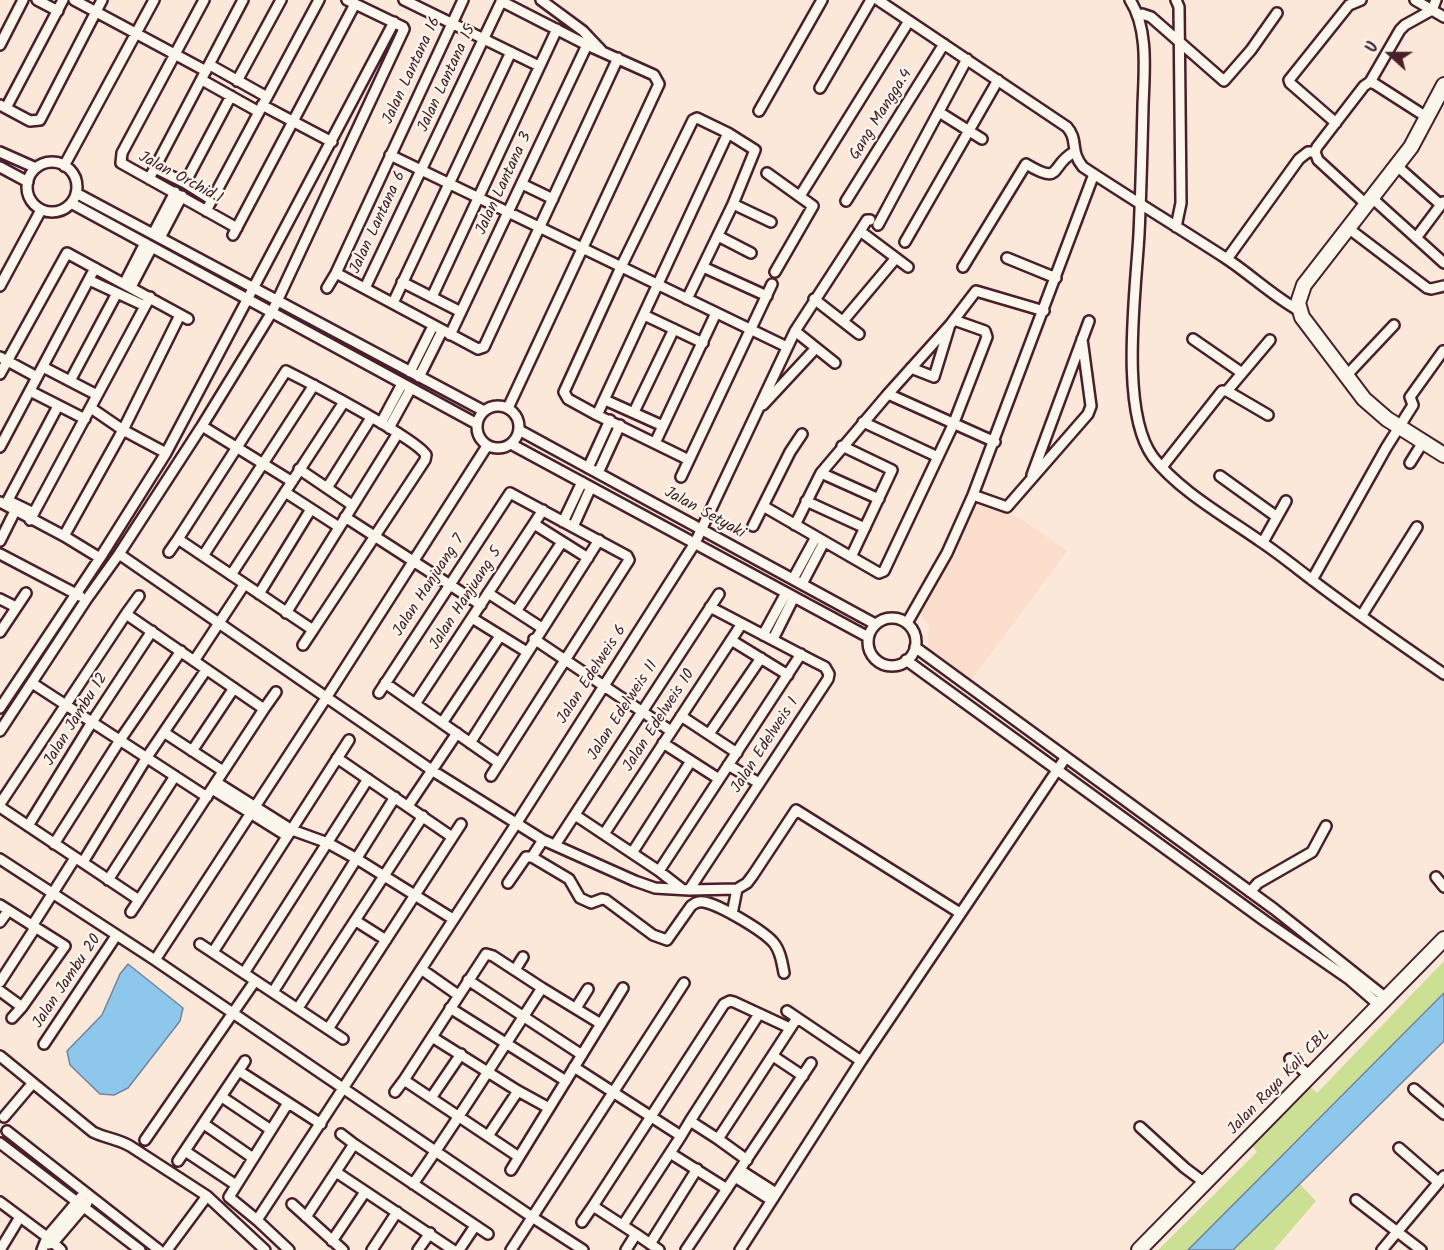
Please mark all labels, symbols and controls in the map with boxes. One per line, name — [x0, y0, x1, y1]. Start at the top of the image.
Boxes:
street label: Jalan Lantana 16 — [380, 14, 446, 128]
street label: Jalan Lantana 15 — [415, 22, 481, 136]
north arrow — [1360, 24, 1420, 84]
text: U — [1359, 38, 1386, 56]
street label: Gang Mangga.4 — [846, 66, 918, 164]
street label: Jalan Lantana 3 — [473, 129, 537, 239]
street label: Jalan Orchid.1 — [135, 149, 225, 209]
street label: Jalan Lantana 6 — [347, 169, 411, 277]
street label: Jalan Setyaki — [660, 484, 748, 544]
street label: Jalan Hanjuang 7 — [390, 532, 470, 640]
street label: Jalan Hanjuang 5 — [427, 544, 507, 654]
street label: Jalan Edelweis 6 — [554, 622, 632, 728]
street label: Jalan Edelweis 11 — [585, 658, 663, 764]
street label: Jalan Edelweis 10 — [620, 666, 700, 776]
street label: Jalan Jambu 12 — [41, 670, 113, 770]
street label: Jalan Edelweis 1 — [728, 695, 804, 797]
street label: Jalan Jambu 20 — [30, 931, 106, 1033]
street label: Jalan Raya Kali CBL — [1225, 1026, 1335, 1140]

